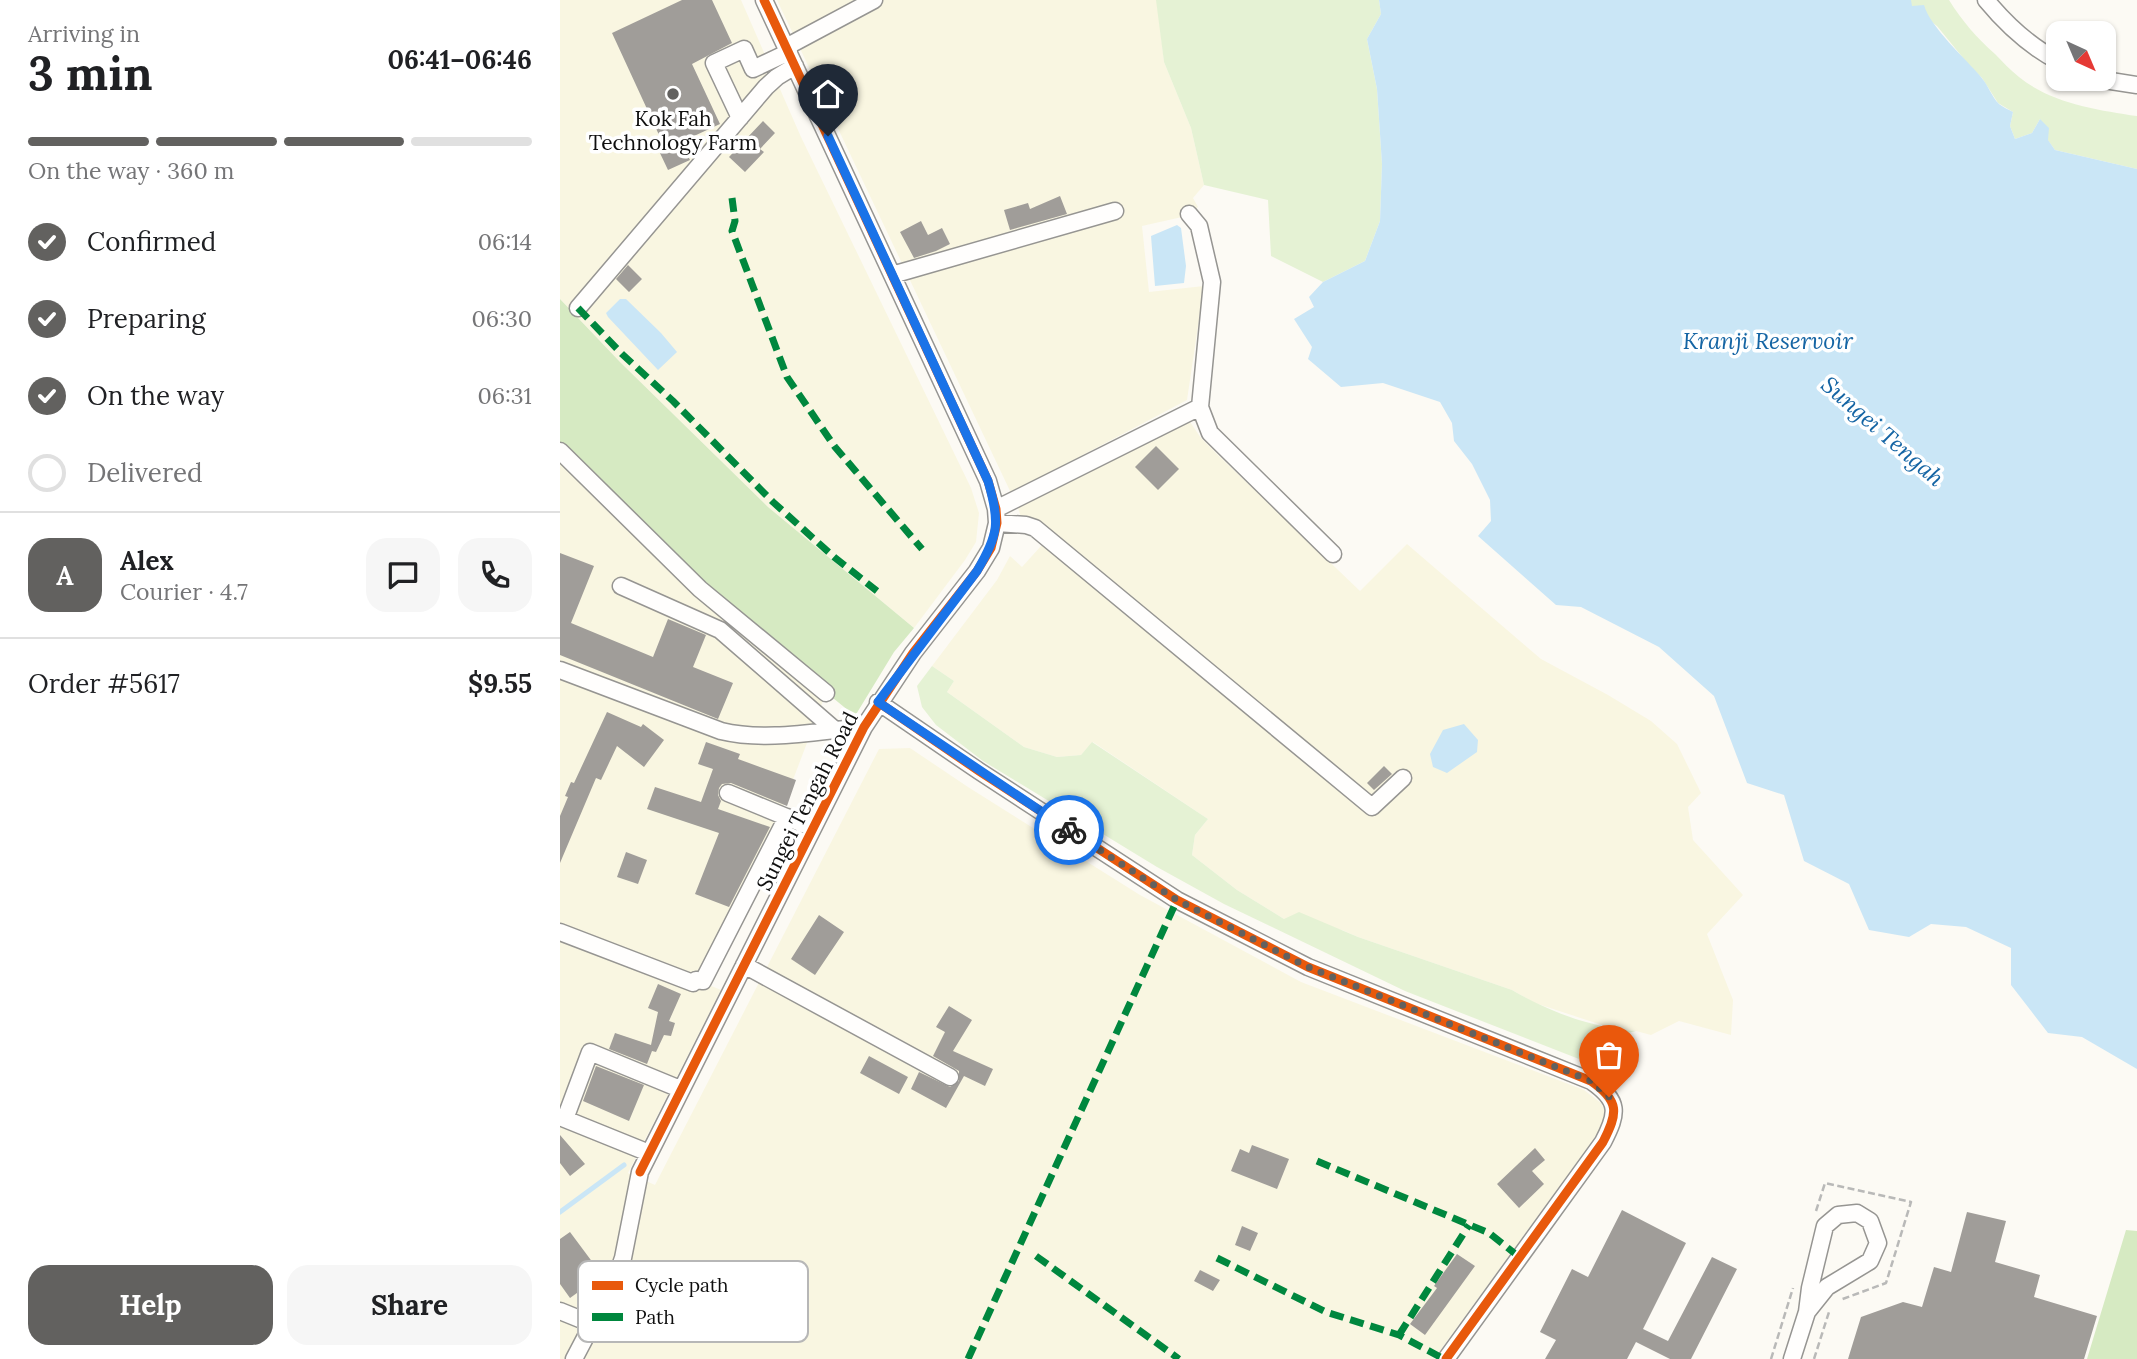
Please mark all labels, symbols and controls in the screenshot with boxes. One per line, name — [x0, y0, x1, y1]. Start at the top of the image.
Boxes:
text: Arriving in — [28, 19, 140, 48]
north arrow — [2046, 21, 2116, 91]
map controls — [2046, 21, 2116, 91]
text: 06:41–06:46 — [387, 43, 532, 76]
text: 3 min — [28, 44, 153, 103]
pin — [798, 64, 858, 136]
icon: home — [809, 75, 847, 113]
marker: Kok Fah Technology Farm — [665, 86, 681, 102]
place label: Kok Fah Technology Farm — [589, 105, 757, 156]
text: On the way · 360 m — [28, 156, 234, 185]
icon: check — [28, 223, 66, 261]
text: Confirmed — [87, 225, 216, 258]
text: 06:14 — [478, 227, 532, 256]
icon: check — [28, 300, 66, 338]
text: Preparing — [87, 302, 206, 335]
text: 06:30 — [472, 304, 532, 333]
water label: Kranji Reservoir — [1683, 326, 1854, 355]
water label: Sungei Tengah — [1816, 370, 1950, 492]
icon: check — [28, 377, 66, 415]
text: On the way — [87, 379, 224, 412]
text: 06:31 — [477, 381, 532, 410]
text: Delivered — [87, 456, 203, 489]
button: chat — [366, 538, 440, 612]
button: phone — [458, 538, 532, 612]
text: Alex — [120, 544, 174, 577]
text: A — [56, 559, 74, 592]
text: Courier · 4.7 — [120, 577, 248, 606]
text: Order #5617 — [28, 667, 180, 700]
text: $9.55 — [468, 667, 532, 700]
street label: Sungei Tengah Road — [750, 707, 864, 895]
courier — [1034, 795, 1104, 865]
icon: bike — [1050, 811, 1088, 849]
pin — [1579, 1025, 1639, 1097]
icon: bag — [1590, 1036, 1628, 1074]
legend — [578, 1261, 808, 1342]
button: Help — [28, 1265, 273, 1345]
button: Share — [287, 1265, 532, 1345]
text: Cycle path — [635, 1273, 728, 1297]
text: Path — [635, 1305, 675, 1329]

